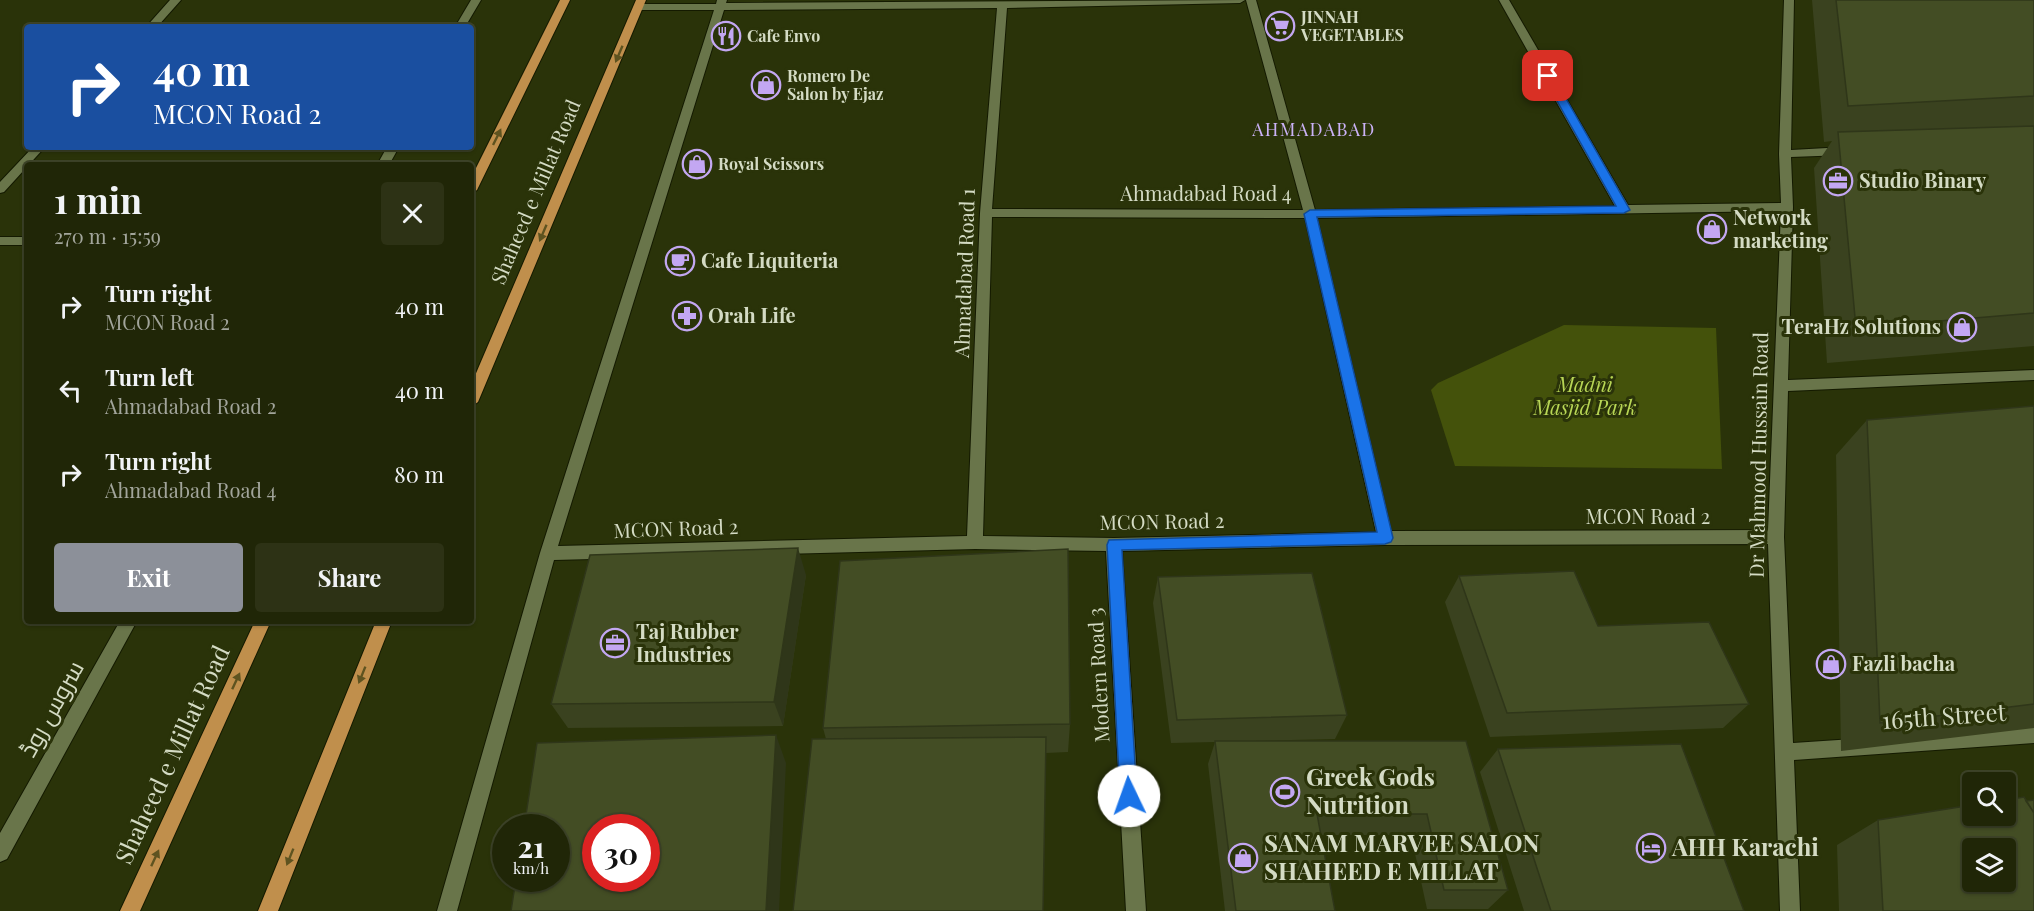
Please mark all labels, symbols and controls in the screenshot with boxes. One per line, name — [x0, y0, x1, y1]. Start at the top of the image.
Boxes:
place label: JINNAH VEGETABLES — [1300, 6, 1404, 45]
supermarket icon: JINNAH VEGETABLES — [1264, 10, 1296, 42]
restaurant icon: Cafe Envo — [710, 20, 742, 52]
place label: Cafe Envo — [747, 25, 820, 46]
text: 40 m — [153, 41, 250, 97]
one-way arrow — [614, 45, 623, 63]
icon: right — [54, 48, 132, 126]
pin — [1522, 50, 1573, 101]
icon: arrive — [1531, 59, 1564, 92]
place label: Romero De Salon by Ejaz — [787, 65, 884, 104]
shop icon: Romero De Salon by Ejaz — [750, 69, 782, 101]
text: MCON Road 2 — [153, 95, 322, 131]
street label: Shaheed e Millat Road — [483, 95, 586, 288]
district label: AHMADABAD — [1251, 117, 1376, 141]
one-way arrow — [492, 129, 502, 146]
shop icon: Royal Scissors — [681, 148, 713, 180]
place label: Royal Scissors — [718, 153, 824, 174]
office icon: Studio Binary — [1822, 165, 1854, 197]
place label: Studio Binary — [1859, 166, 1987, 193]
text: 1 min — [54, 175, 142, 223]
street label: Ahmadabad Road 4 — [1119, 179, 1292, 206]
button: close — [381, 182, 444, 245]
street label: Ahmadabad Road 1 — [947, 188, 980, 359]
place label: Network marketing — [1733, 203, 1828, 253]
shop icon: Network marketing — [1696, 213, 1728, 245]
text: 270 m · 15:59 — [54, 222, 161, 249]
one-way arrow — [538, 225, 547, 242]
cafe icon: Cafe Liquiteria — [664, 245, 696, 277]
place label: Cafe Liquiteria — [701, 246, 839, 273]
text: Turn right — [105, 278, 211, 308]
icon: right — [54, 290, 87, 323]
text: 40 m — [395, 291, 444, 321]
pharmacy icon: Orah Life — [671, 300, 703, 332]
place label: Orah Life — [708, 301, 796, 328]
text: MCON Road 2 — [105, 308, 230, 335]
shop icon: TeraHz Solutions — [1946, 311, 1978, 343]
place label: TeraHz Solutions — [1781, 312, 1941, 339]
street label: Dr Mahmood Hussain Road — [1742, 331, 1773, 578]
text: Turn left — [105, 362, 194, 392]
park label: Madni Masjid Park — [1532, 370, 1637, 420]
icon: left — [54, 374, 87, 407]
text: 40 m — [395, 375, 444, 405]
text: Ahmadabad Road 2 — [105, 392, 277, 419]
text: Turn right — [105, 446, 211, 476]
icon: right — [54, 458, 87, 491]
text: 80 m — [394, 459, 444, 489]
text: Ahmadabad Road 4 — [105, 476, 276, 503]
street label: MCON Road 2 — [1586, 502, 1710, 529]
street label: MCON Road 2 — [1099, 506, 1225, 535]
street label: MCON Road 2 — [613, 512, 739, 543]
button: Exit — [54, 543, 243, 612]
button: Share — [255, 543, 444, 612]
street label: Modern Road 3 — [1080, 607, 1115, 743]
place label: Taj Rubber Industries — [636, 617, 739, 667]
office icon: Taj Rubber Industries — [599, 627, 631, 659]
street label: Shaheed e Millat Road — [106, 640, 236, 869]
shop icon: Fazli bacha — [1815, 648, 1847, 680]
place label: Fazli bacha — [1852, 649, 1956, 676]
street label: سروس روڈ — [11, 654, 90, 762]
one-way arrow — [357, 667, 367, 685]
one-way arrow — [231, 672, 240, 689]
street label: 165th Street — [1881, 695, 2007, 735]
place label: Greek Gods Nutrition — [1306, 760, 1435, 820]
position arrow — [1097, 764, 1161, 828]
map controls — [1962, 772, 2016, 892]
button: search — [1962, 772, 2016, 826]
sports icon: Greek Gods Nutrition — [1269, 776, 1301, 808]
speed limit sign: 30 — [582, 814, 660, 892]
text: 21 — [517, 826, 545, 866]
place label: SANAM MARVEE SALON SHAHEED E MILLAT — [1264, 826, 1540, 886]
place label: AHH Karachi — [1671, 830, 1819, 862]
hotel icon: AHH Karachi — [1635, 832, 1667, 864]
button: layers — [1962, 838, 2016, 892]
shop icon: SANAM MARVEE SALON SHAHEED E MILLAT — [1227, 842, 1259, 874]
one-way arrow — [285, 848, 295, 866]
one-way arrow — [150, 849, 159, 866]
text: km/h — [513, 858, 549, 878]

